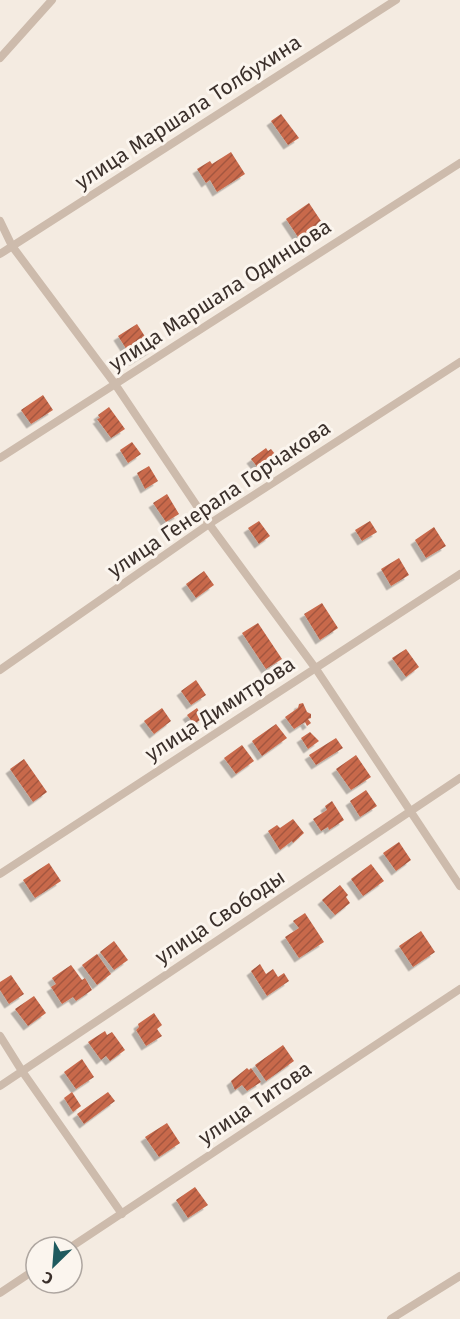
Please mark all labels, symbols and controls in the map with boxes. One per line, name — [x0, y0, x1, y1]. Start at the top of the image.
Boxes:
street label: улица Маршала Толбухина — [70, 29, 306, 195]
street label: улица Маршала Одинцова — [104, 213, 336, 377]
street label: улица Генерала Горчакова — [103, 415, 335, 583]
street label: улица Димитрова — [140, 651, 300, 767]
street label: улица Свободы — [150, 864, 290, 970]
street label: улица Титова — [193, 1056, 317, 1150]
north arrow — [24, 1235, 84, 1295]
text: С — [39, 1267, 56, 1289]

